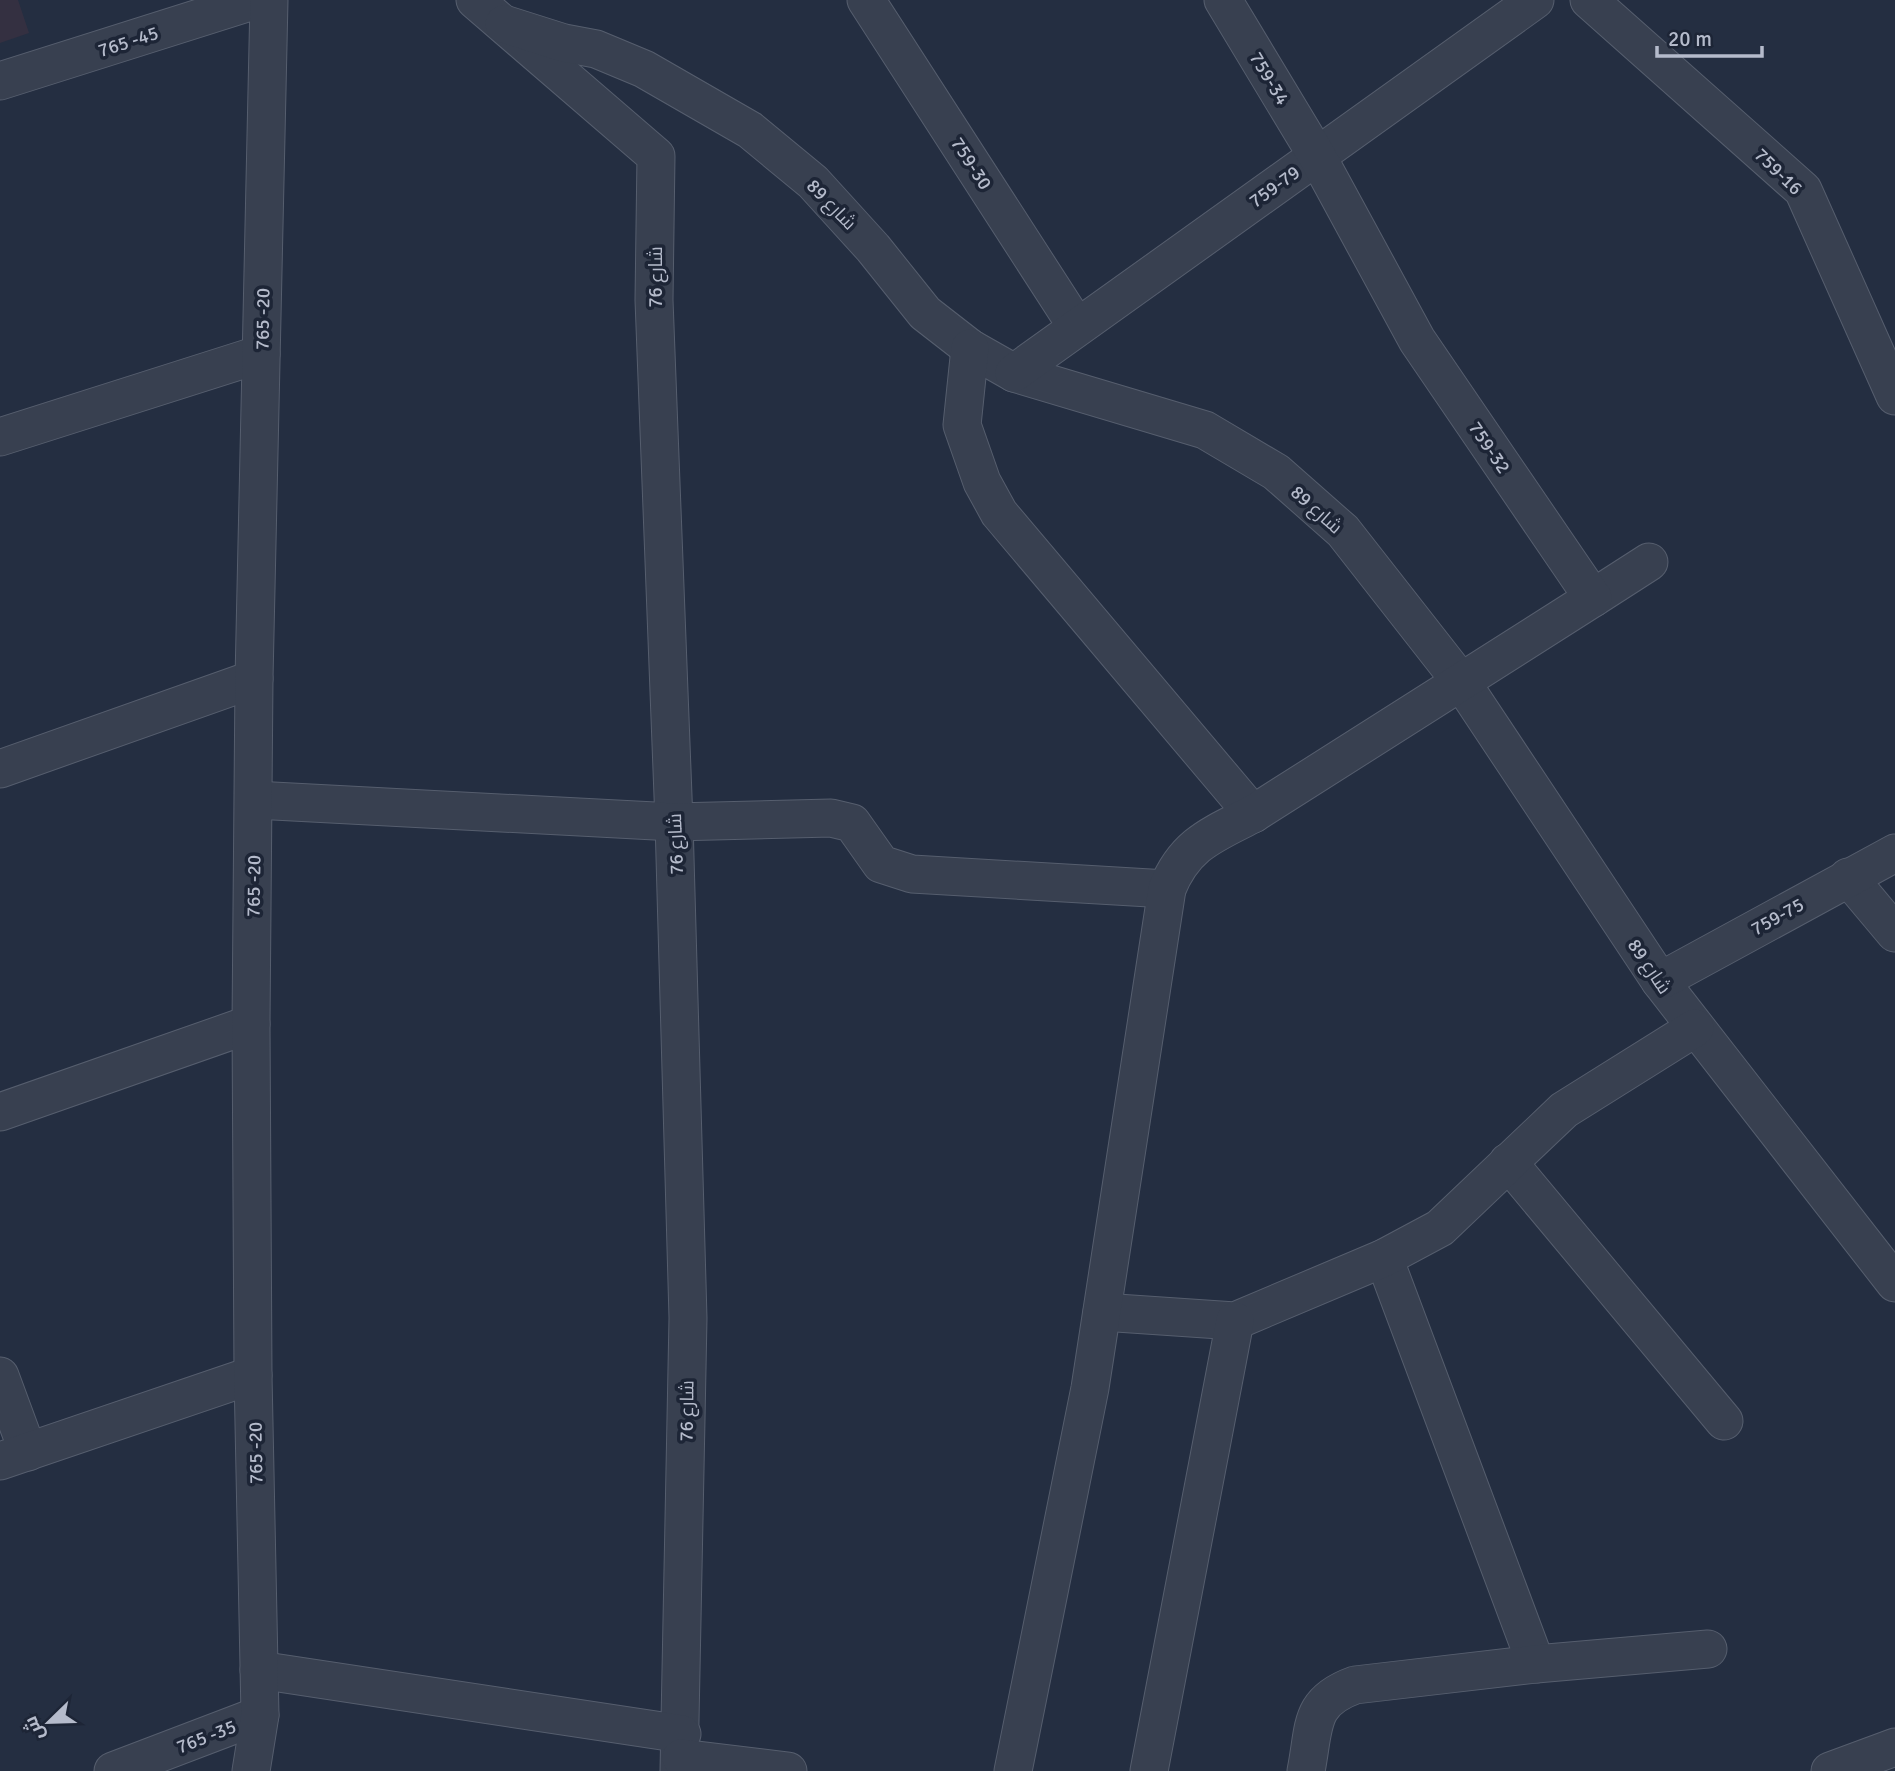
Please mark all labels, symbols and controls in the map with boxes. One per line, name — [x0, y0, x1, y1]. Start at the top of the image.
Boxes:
scale bar — [1657, 14, 1762, 58]
street label: 765 -45 — [95, 21, 162, 63]
text: 20 m — [1668, 26, 1712, 52]
street label: 759-34 — [1244, 47, 1294, 110]
street label: 759-30 — [945, 133, 997, 194]
street label: 759-16 — [1749, 143, 1807, 200]
street label: 759-79 — [1244, 160, 1305, 213]
street label: شارع 89 — [801, 174, 861, 236]
street label: شارع 76 — [644, 246, 669, 308]
street label: 765 -20 — [250, 288, 276, 350]
street label: 759-32 — [1463, 417, 1515, 478]
street label: شارع 89 — [1285, 480, 1347, 540]
street label: شارع 76 — [663, 813, 690, 875]
street label: 765 -20 — [241, 855, 267, 917]
street label: 759-75 — [1747, 893, 1808, 941]
street label: شارع 89 — [1621, 934, 1676, 999]
street label: شارع 76 — [674, 1380, 701, 1442]
street label: 765 -20 — [243, 1422, 269, 1484]
north arrow — [14, 1687, 84, 1757]
text: ش — [18, 1712, 50, 1744]
street label: 765 -35 — [173, 1715, 240, 1759]

